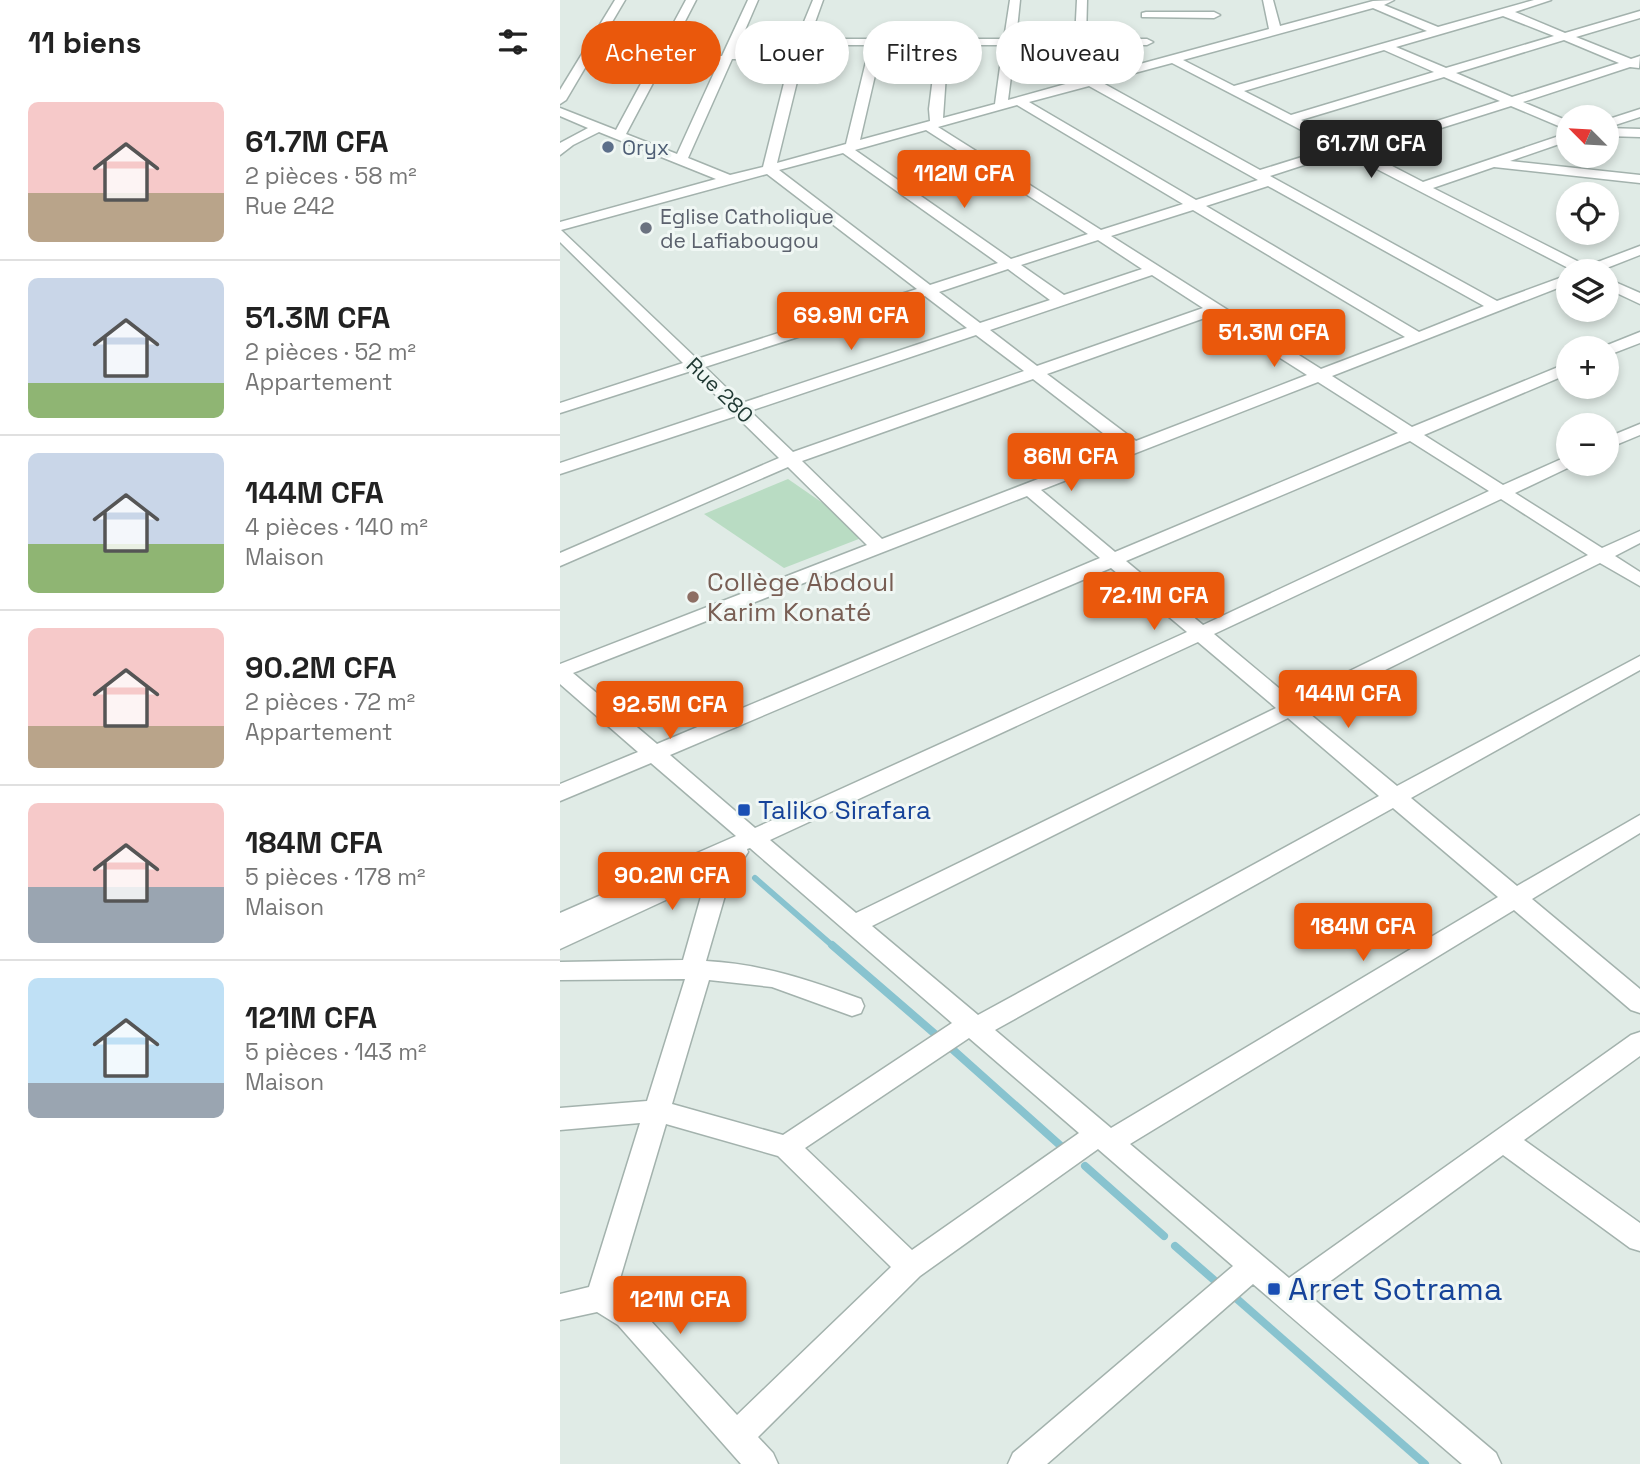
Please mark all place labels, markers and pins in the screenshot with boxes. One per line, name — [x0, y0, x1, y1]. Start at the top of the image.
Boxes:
pin: 61.7M CFA — [1291, 120, 1451, 180]
place label: Oryx — [622, 134, 669, 161]
marker: Oryx — [600, 139, 616, 155]
pin: 112M CFA — [892, 150, 1036, 210]
place label: Eglise Catholique de Lafiabougou — [660, 203, 834, 254]
marker: Eglise Catholique de Lafiabougou — [638, 220, 654, 236]
pin: 69.9M CFA — [771, 292, 931, 352]
pin: 51.3M CFA — [1194, 310, 1354, 369]
pin: 86M CFA — [1006, 434, 1136, 493]
place label: Collège Abdoul Karim Konaté — [707, 565, 895, 629]
pin: 72.1M CFA — [1074, 572, 1234, 632]
marker: Collège Abdoul Karim Konaté — [685, 589, 701, 605]
pin: 144M CFA — [1276, 670, 1420, 730]
pin: 92.5M CFA — [590, 682, 750, 741]
place label: Taliko Sirafara — [758, 793, 931, 827]
marker: Taliko Sirafara — [736, 802, 752, 818]
pin: 90.2M CFA — [592, 852, 752, 912]
pin: 184M CFA — [1291, 904, 1435, 963]
place label: Arret Sotrama — [1288, 1269, 1502, 1309]
pin: 121M CFA — [608, 1276, 752, 1336]
marker: Arret Sotrama — [1266, 1281, 1282, 1297]

